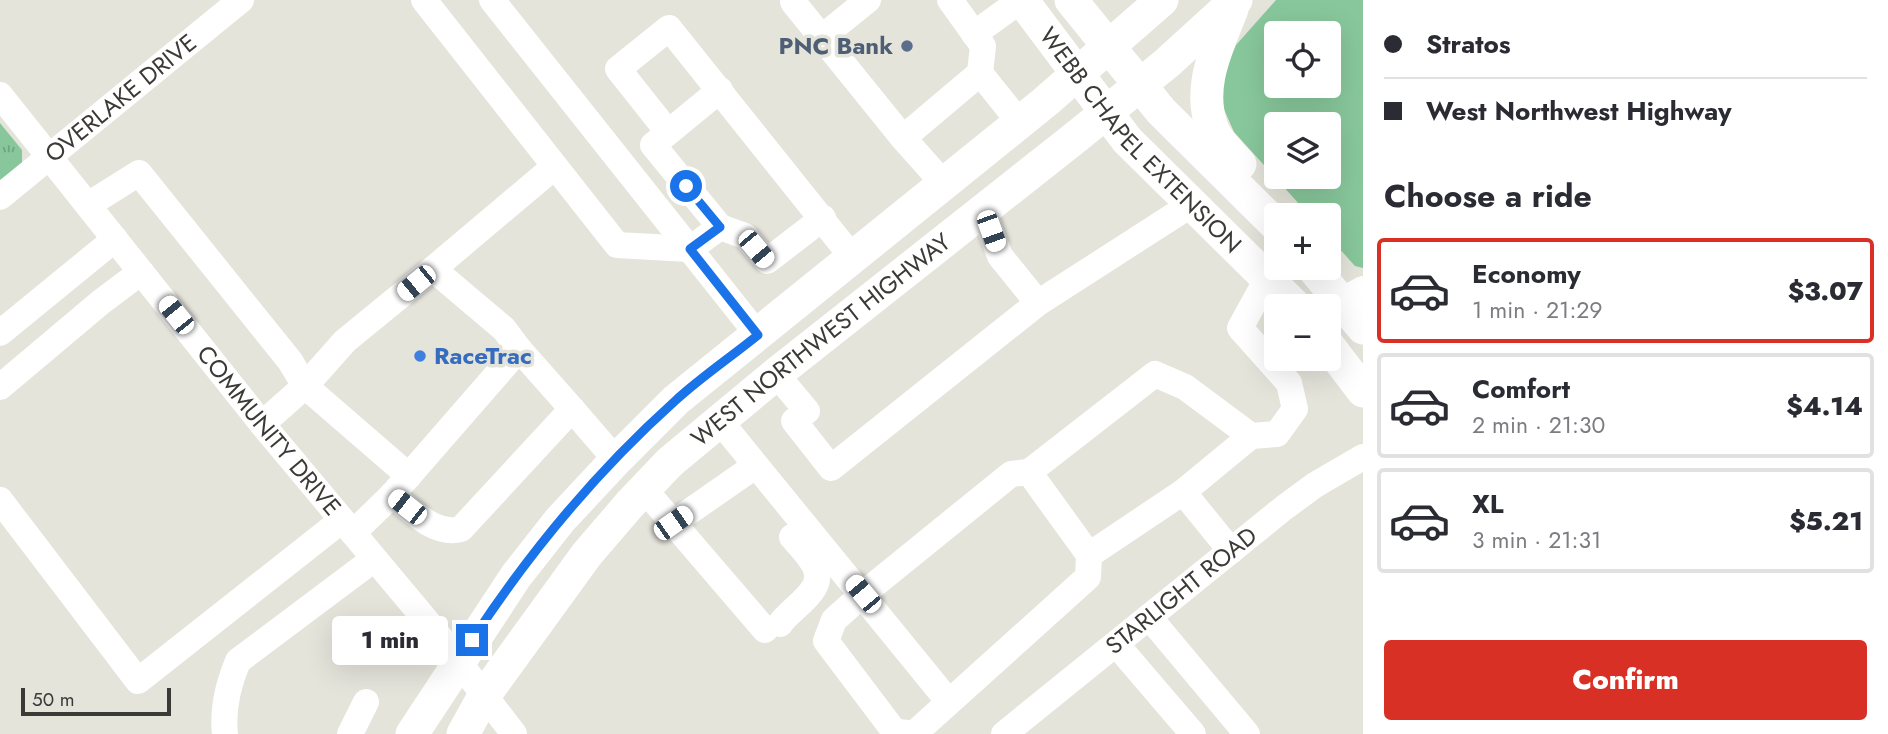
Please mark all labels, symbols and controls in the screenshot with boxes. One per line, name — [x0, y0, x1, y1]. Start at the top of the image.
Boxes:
street label: WEBB CHAPEL EXTENSION — [1031, 20, 1250, 261]
map controls — [1264, 21, 1341, 371]
button: locate — [1264, 21, 1341, 98]
street label: OVERLAKE DRIVE — [37, 25, 204, 171]
text: Stratos — [1426, 25, 1511, 63]
place label: PNC Bank — [778, 28, 893, 63]
marker: PNC Bank — [899, 38, 915, 54]
text: West Northwest Highway — [1426, 92, 1732, 130]
button: layers — [1264, 112, 1341, 189]
route start — [670, 170, 702, 202]
text: Choose a ride — [1384, 173, 1592, 219]
button: + — [1264, 203, 1341, 280]
car — [974, 208, 1009, 254]
street label: WEST NORTHWEST HIGHWAY — [683, 224, 958, 455]
car — [735, 226, 778, 272]
text: Economy — [1472, 255, 1581, 293]
icon: car — [1388, 259, 1451, 322]
car — [394, 262, 439, 304]
text: $3.07 — [1788, 272, 1863, 310]
car — [155, 292, 198, 338]
text: 1 min · 21:29 — [1472, 293, 1603, 327]
button: − — [1264, 294, 1341, 371]
street label: COMMUNITY DRIVE — [189, 338, 350, 523]
place label: RaceTrac — [434, 338, 532, 373]
marker: RaceTrac — [412, 348, 428, 364]
text: Comfort — [1472, 370, 1570, 408]
icon: car — [1388, 374, 1451, 437]
text: $4.14 — [1786, 387, 1863, 425]
text: 2 min · 21:30 — [1472, 408, 1605, 442]
text: XL — [1472, 485, 1504, 523]
car — [384, 486, 431, 528]
icon: car — [1388, 489, 1451, 552]
car — [650, 502, 697, 544]
text: $5.21 — [1789, 502, 1863, 540]
street label: STARLIGHT ROAD — [1098, 518, 1264, 662]
text: 3 min · 21:31 — [1472, 523, 1601, 557]
car — [842, 571, 885, 617]
callout: 1 min — [332, 616, 448, 664]
text: 1 min — [361, 623, 419, 657]
route end — [456, 624, 488, 656]
button: Confirm — [1384, 640, 1867, 720]
scale bar — [21, 685, 172, 717]
text: 50 m — [32, 686, 75, 713]

